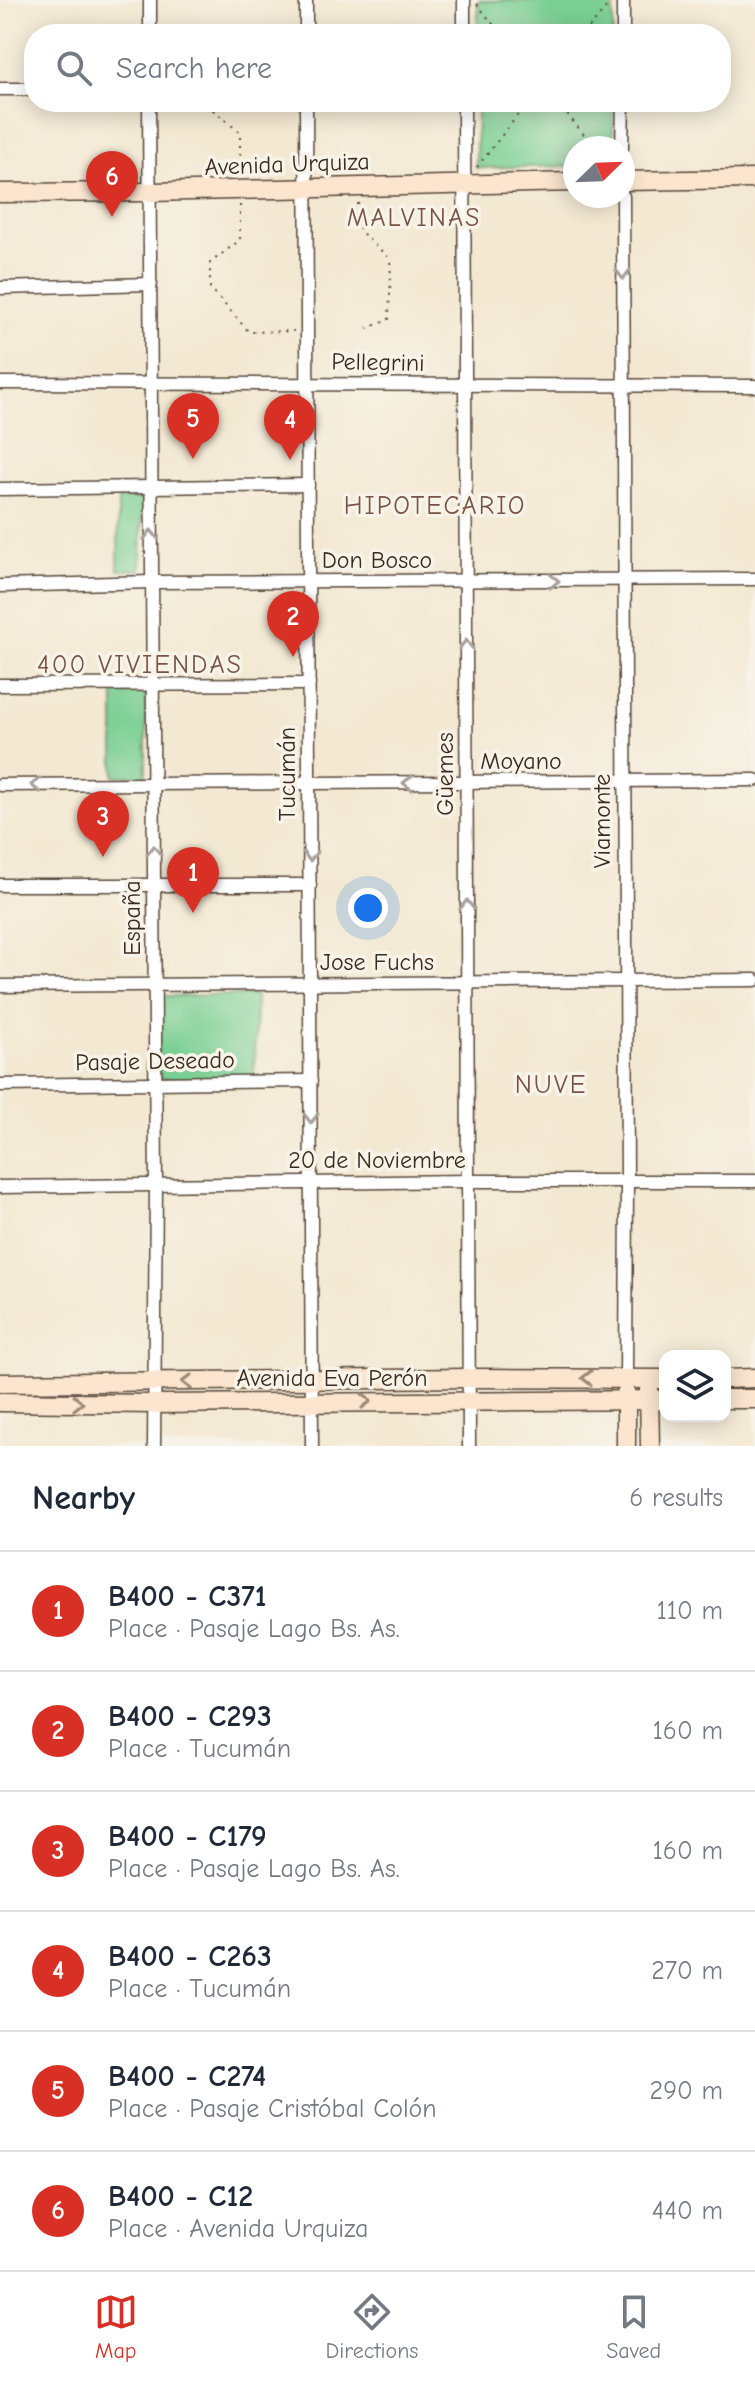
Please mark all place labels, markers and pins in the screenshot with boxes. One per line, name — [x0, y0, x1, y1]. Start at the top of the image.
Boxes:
pin: 6 — [86, 151, 138, 217]
pin: 5 — [167, 393, 219, 459]
pin: 4 — [264, 394, 316, 460]
pin: 2 — [267, 591, 319, 657]
pin: 3 — [77, 791, 129, 857]
pin: 1 — [167, 847, 219, 913]

